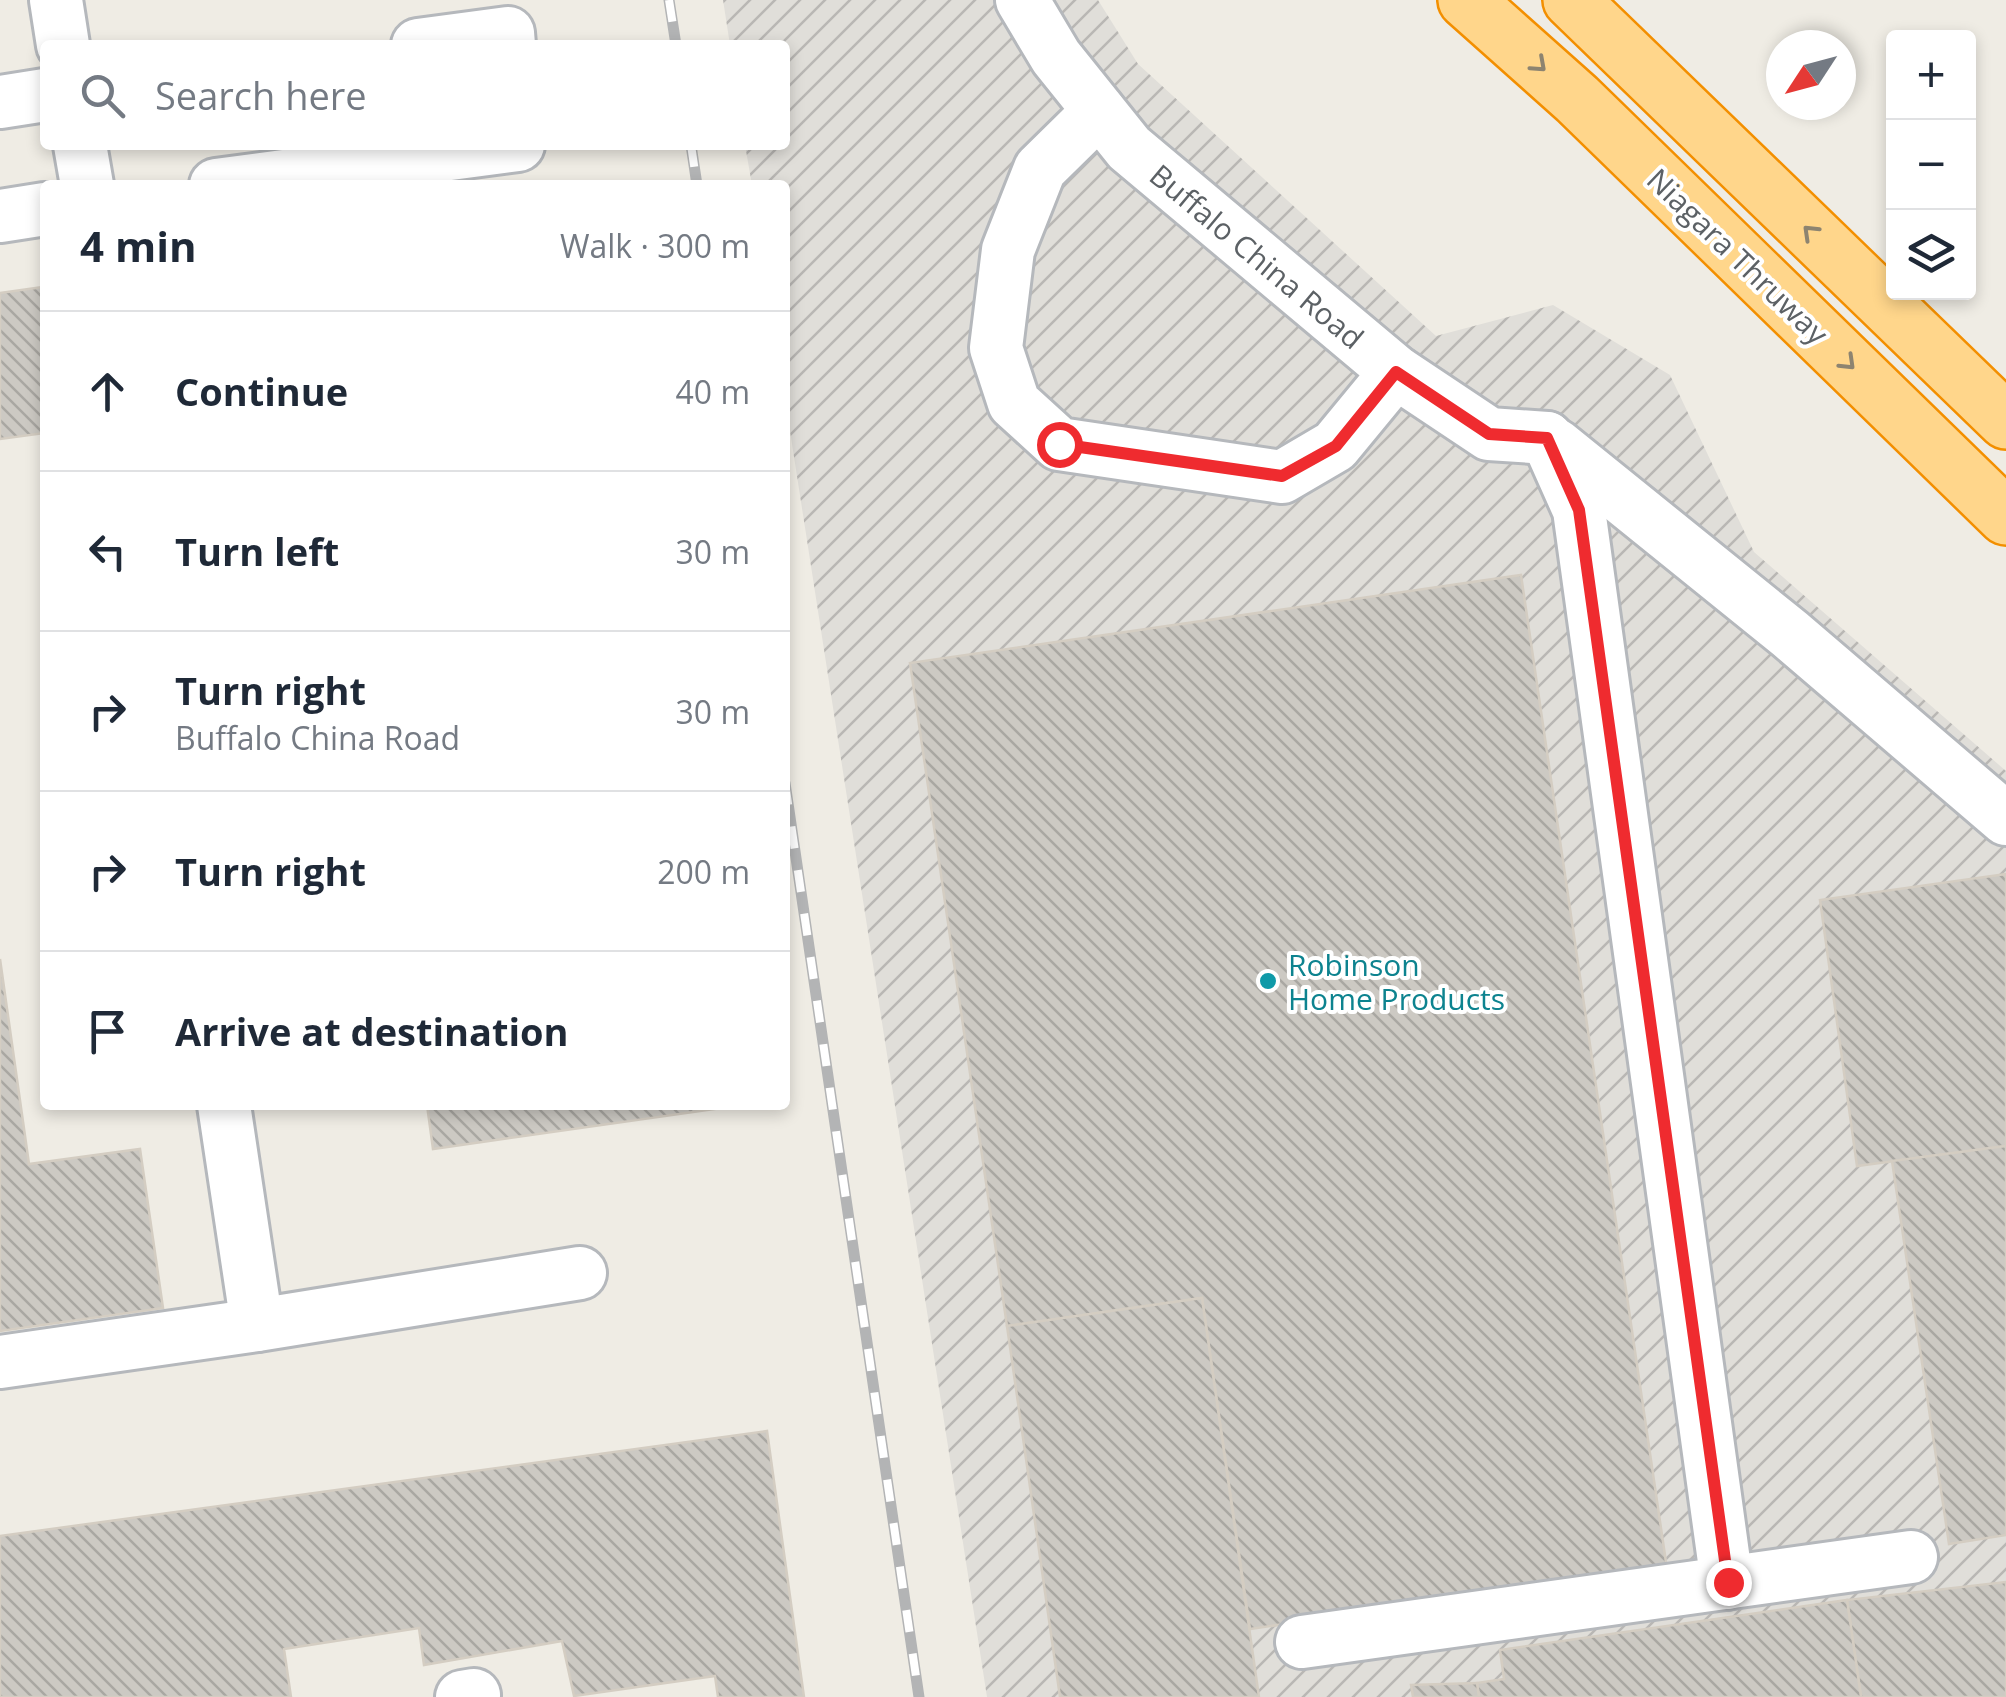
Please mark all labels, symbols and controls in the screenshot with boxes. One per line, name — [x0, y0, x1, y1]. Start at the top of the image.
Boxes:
north arrow — [1766, 30, 1856, 120]
map controls — [1886, 30, 1976, 300]
button: + — [1886, 30, 1976, 120]
search box — [40, 40, 790, 150]
one-way arrow — [1527, 53, 1546, 71]
icon: search — [75, 68, 130, 123]
text: Search here — [155, 69, 367, 121]
button: − — [1886, 120, 1976, 210]
street label: Buffalo China Road — [1141, 154, 1373, 358]
street label: Niagara Thruway — [1639, 159, 1838, 354]
button: layers — [1886, 210, 1976, 300]
text: 4 min — [80, 217, 197, 274]
text: Walk · 300 m — [560, 224, 750, 267]
one-way arrow — [1804, 225, 1822, 243]
one-way arrow — [1837, 351, 1855, 369]
icon: ahead — [80, 364, 135, 419]
text: Continue — [175, 365, 348, 417]
text: 40 m — [675, 370, 750, 413]
route start — [1037, 422, 1083, 468]
icon: left — [80, 524, 135, 579]
text: Turn left — [175, 525, 339, 577]
text: 30 m — [675, 530, 750, 573]
text: Turn right — [175, 664, 366, 716]
icon: right — [80, 684, 135, 739]
text: 30 m — [675, 690, 750, 733]
text: Buffalo China Road — [175, 716, 460, 759]
icon: right — [80, 844, 135, 899]
text: Turn right — [175, 845, 366, 897]
text: 200 m — [657, 850, 750, 893]
place label: Robinson Home Products — [1288, 944, 1505, 1019]
marker: Robinson Home Products — [1257, 970, 1279, 992]
icon: arrive — [80, 1004, 135, 1059]
text: Arrive at destination — [175, 1005, 569, 1057]
route end — [1706, 1560, 1752, 1606]

